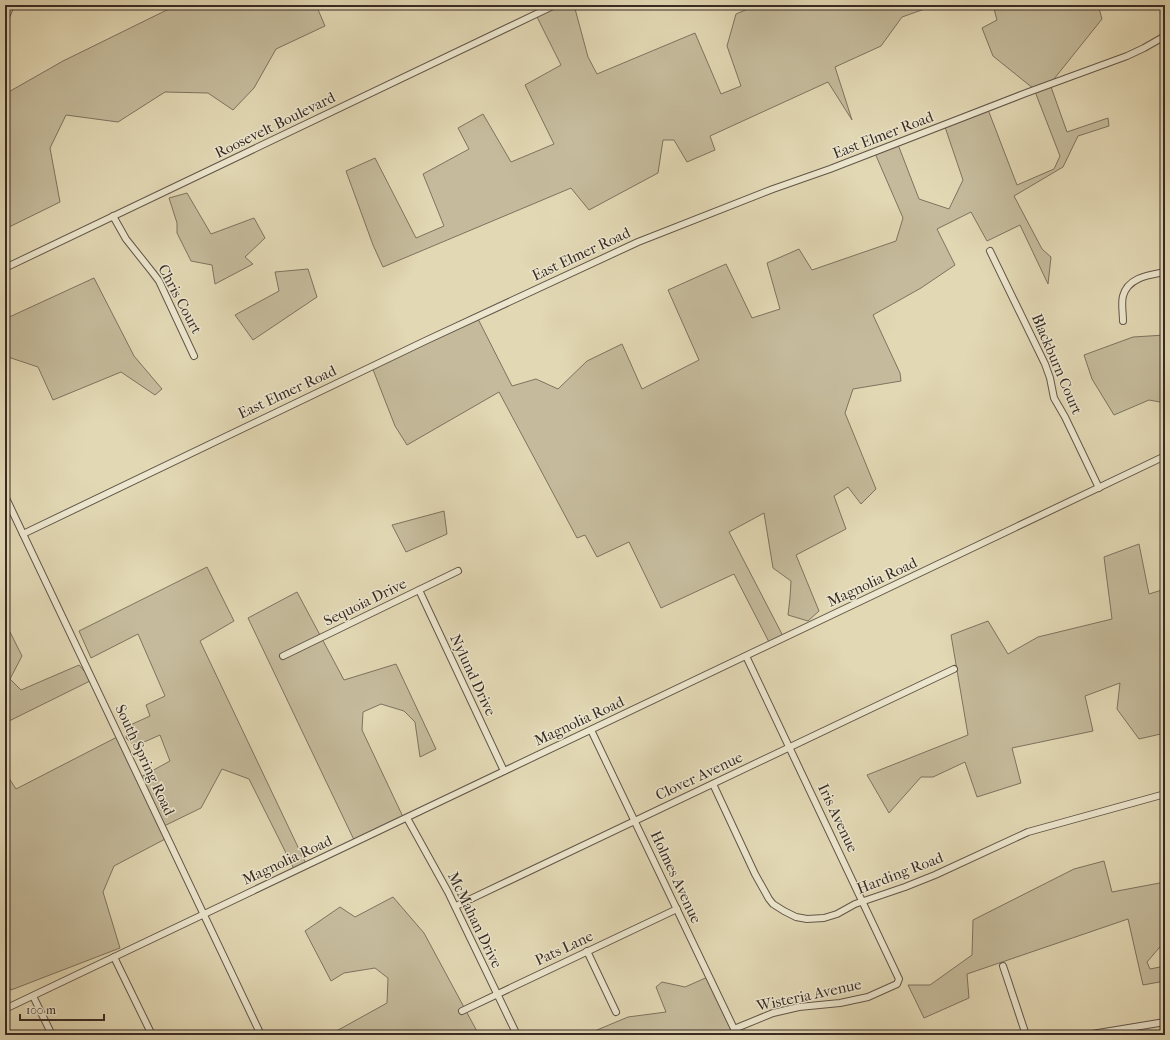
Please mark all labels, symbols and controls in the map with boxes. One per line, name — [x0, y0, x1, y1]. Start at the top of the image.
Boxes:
street label: Roosevelt Boulevard — [212, 88, 339, 162]
street label: East Elmer Road — [830, 107, 937, 162]
street label: East Elmer Road — [529, 223, 634, 285]
street label: Chris Court — [154, 261, 206, 337]
street label: Blackburn Court — [1028, 311, 1087, 418]
street label: East Elmer Road — [235, 361, 340, 423]
street label: Magnolia Road — [824, 553, 921, 611]
street label: Sequoia Drive — [321, 574, 410, 630]
street label: Nylund Drive — [446, 631, 500, 719]
street label: Magnolia Road — [531, 692, 628, 750]
street label: South Spring Road — [111, 702, 179, 819]
street label: Clover Avenue — [653, 748, 746, 804]
street label: Iris Avenue — [814, 781, 862, 856]
street label: Holmes Avenue — [647, 828, 706, 927]
street label: Magnolia Road — [239, 831, 336, 889]
street label: Harding Road — [854, 848, 946, 898]
street label: McMahan Drive — [444, 869, 506, 972]
street label: Pats Lane — [532, 926, 596, 969]
street label: Wisteria Avenue — [754, 975, 864, 1015]
scale bar — [20, 996, 104, 1022]
text: 100 m — [26, 1003, 56, 1017]

